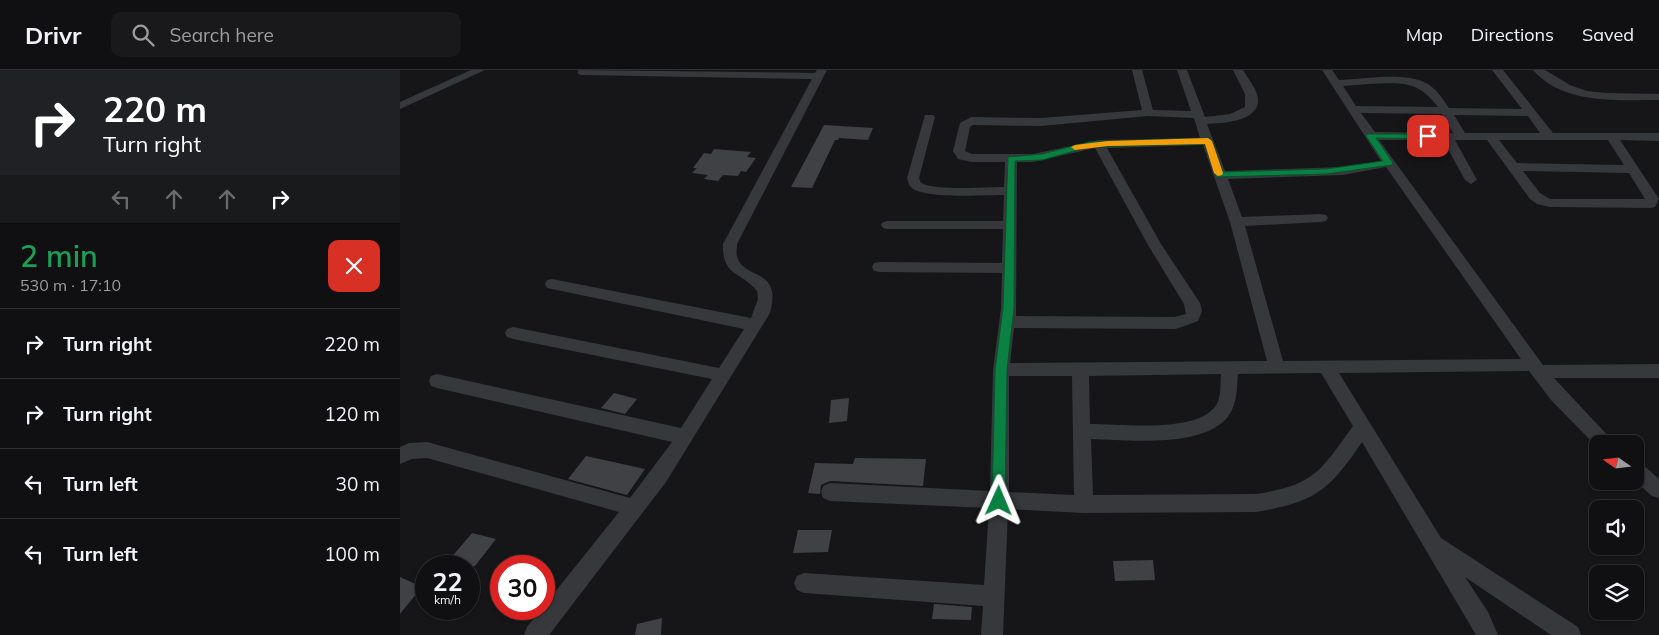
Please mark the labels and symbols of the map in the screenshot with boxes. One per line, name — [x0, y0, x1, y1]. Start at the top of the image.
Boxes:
pin — [1407, 115, 1449, 157]
north arrow — [1589, 435, 1644, 490]
position arrow — [972, 474, 1024, 526]
speed limit sign: 30 — [490, 555, 555, 620]

